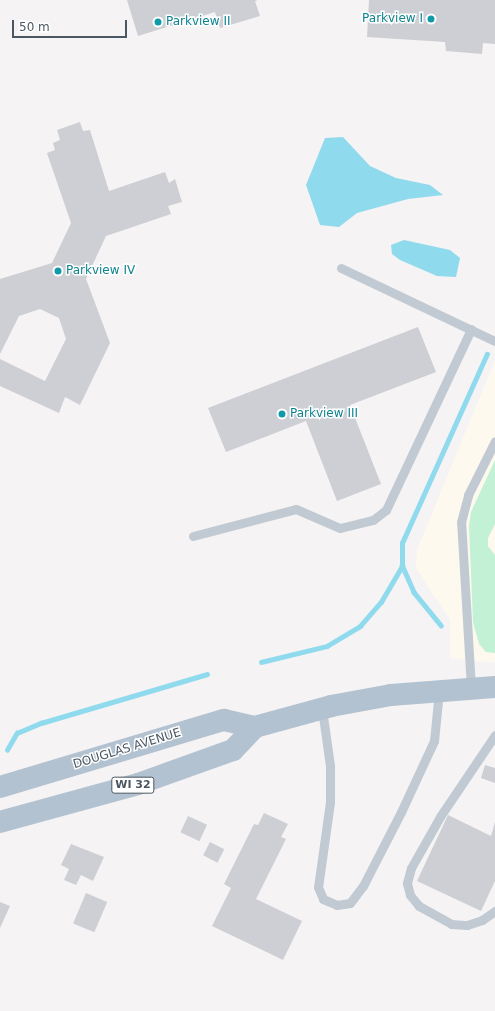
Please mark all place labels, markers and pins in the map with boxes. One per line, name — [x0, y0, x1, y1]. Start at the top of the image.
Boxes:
place label: Parkview I — [362, 12, 423, 26]
marker: Parkview I — [426, 14, 436, 24]
place label: Parkview II — [166, 15, 230, 29]
marker: Parkview II — [153, 17, 163, 27]
place label: Parkview IV — [66, 264, 135, 278]
marker: Parkview IV — [53, 266, 63, 276]
place label: Parkview III — [290, 407, 358, 421]
marker: Parkview III — [277, 409, 287, 419]

